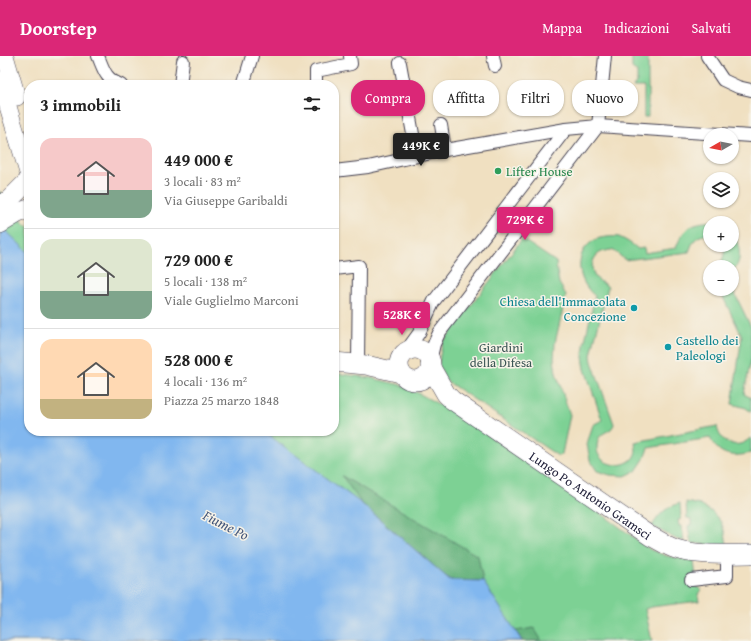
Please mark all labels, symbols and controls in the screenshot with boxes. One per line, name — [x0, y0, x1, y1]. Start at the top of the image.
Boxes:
text: Doorstep — [20, 14, 97, 42]
text: Mappa — [542, 18, 582, 38]
text: Indicazioni — [604, 18, 669, 38]
text: Salvati — [691, 18, 731, 38]
chip: Compra — [351, 80, 425, 116]
chip: Affitta — [433, 80, 499, 116]
chip: Filtri — [507, 80, 564, 116]
chip: Nuovo — [572, 80, 638, 116]
text: 3 immobili — [40, 92, 121, 117]
icon: filters — [301, 93, 323, 115]
north arrow — [703, 128, 739, 164]
map controls — [703, 128, 739, 296]
pin: 449K € — [388, 133, 454, 167]
text: 449K € — [402, 136, 440, 155]
text: 449 000 € — [164, 147, 233, 172]
icon: home — [72, 154, 120, 202]
place label: Lifter House — [506, 162, 573, 181]
marker: Lifter House — [493, 166, 503, 176]
text: 3 locali · 83 m² — [164, 172, 241, 191]
button: layers — [703, 172, 739, 208]
text: Via Giuseppe Garibaldi — [164, 191, 288, 210]
pin: 729K € — [492, 207, 558, 241]
text: 729K € — [506, 210, 544, 229]
button: + — [703, 216, 739, 252]
text: 729 000 € — [164, 247, 233, 272]
icon: home — [72, 255, 120, 303]
button: − — [703, 260, 739, 296]
text: 5 locali · 138 m² — [164, 272, 247, 291]
text: Viale Guglielmo Marconi — [164, 291, 299, 310]
place label: Chiesa dell'Immacolata Concezione — [500, 292, 627, 326]
pin: 528K € — [369, 302, 435, 336]
marker: Chiesa dell'Immacolata Concezione — [629, 303, 639, 313]
text: 528K € — [383, 305, 421, 324]
place label: Castello dei Paleologi — [676, 331, 739, 365]
park label: Giardini della Difesa — [470, 338, 533, 372]
marker: Castello dei Paleologi — [663, 342, 673, 352]
text: 528 000 € — [164, 347, 233, 372]
icon: home — [72, 355, 120, 403]
text: 4 locali · 136 m² — [164, 372, 247, 391]
text: Piazza 25 marzo 1848 — [164, 391, 279, 410]
street label: Lungo Po Antonio Gramsci — [526, 447, 656, 545]
water label: Fiume Po — [199, 505, 252, 545]

